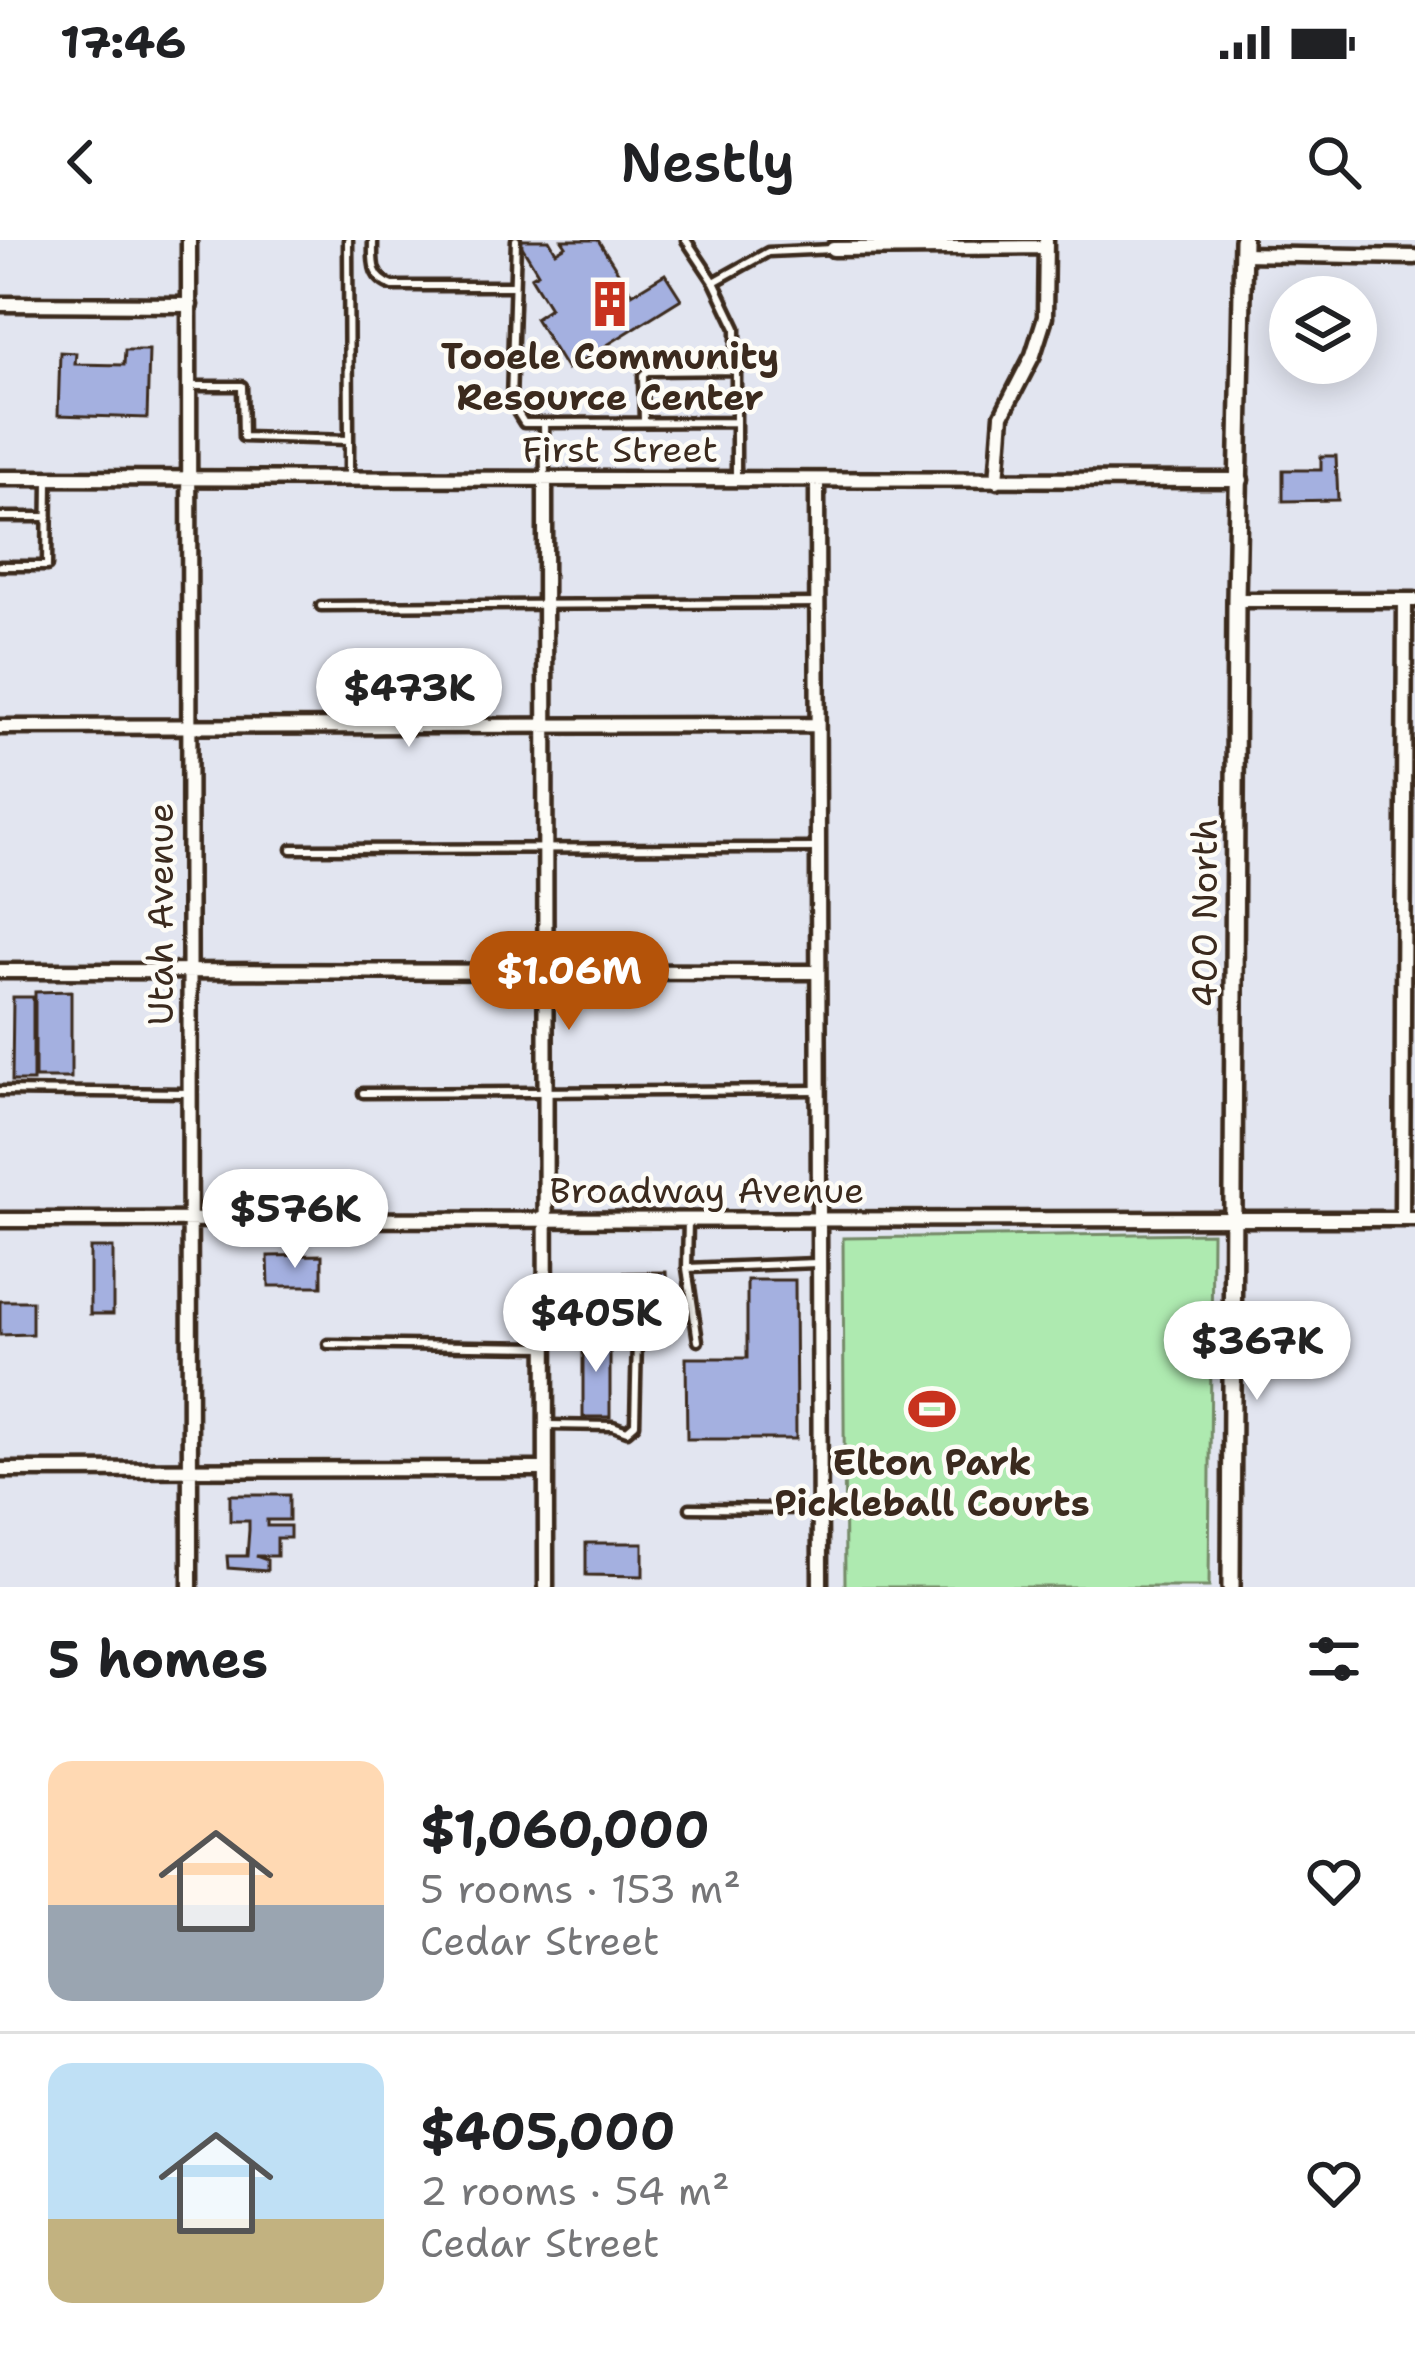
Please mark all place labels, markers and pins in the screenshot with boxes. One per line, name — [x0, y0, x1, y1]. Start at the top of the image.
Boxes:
building icon: Tooele Community Resource Center — [585, 279, 635, 329]
place label: Tooele Community Resource Center — [441, 332, 779, 422]
pin: $473K — [325, 648, 493, 750]
pin: $1.06M — [471, 931, 667, 1033]
pin: $576K — [211, 1169, 379, 1271]
pin: $405K — [512, 1273, 680, 1375]
pin: $367K — [1173, 1301, 1341, 1403]
sports icon: Elton Park Pickleball Courts — [907, 1384, 957, 1434]
place label: Elton Park Pickleball Courts — [774, 1438, 1090, 1528]

